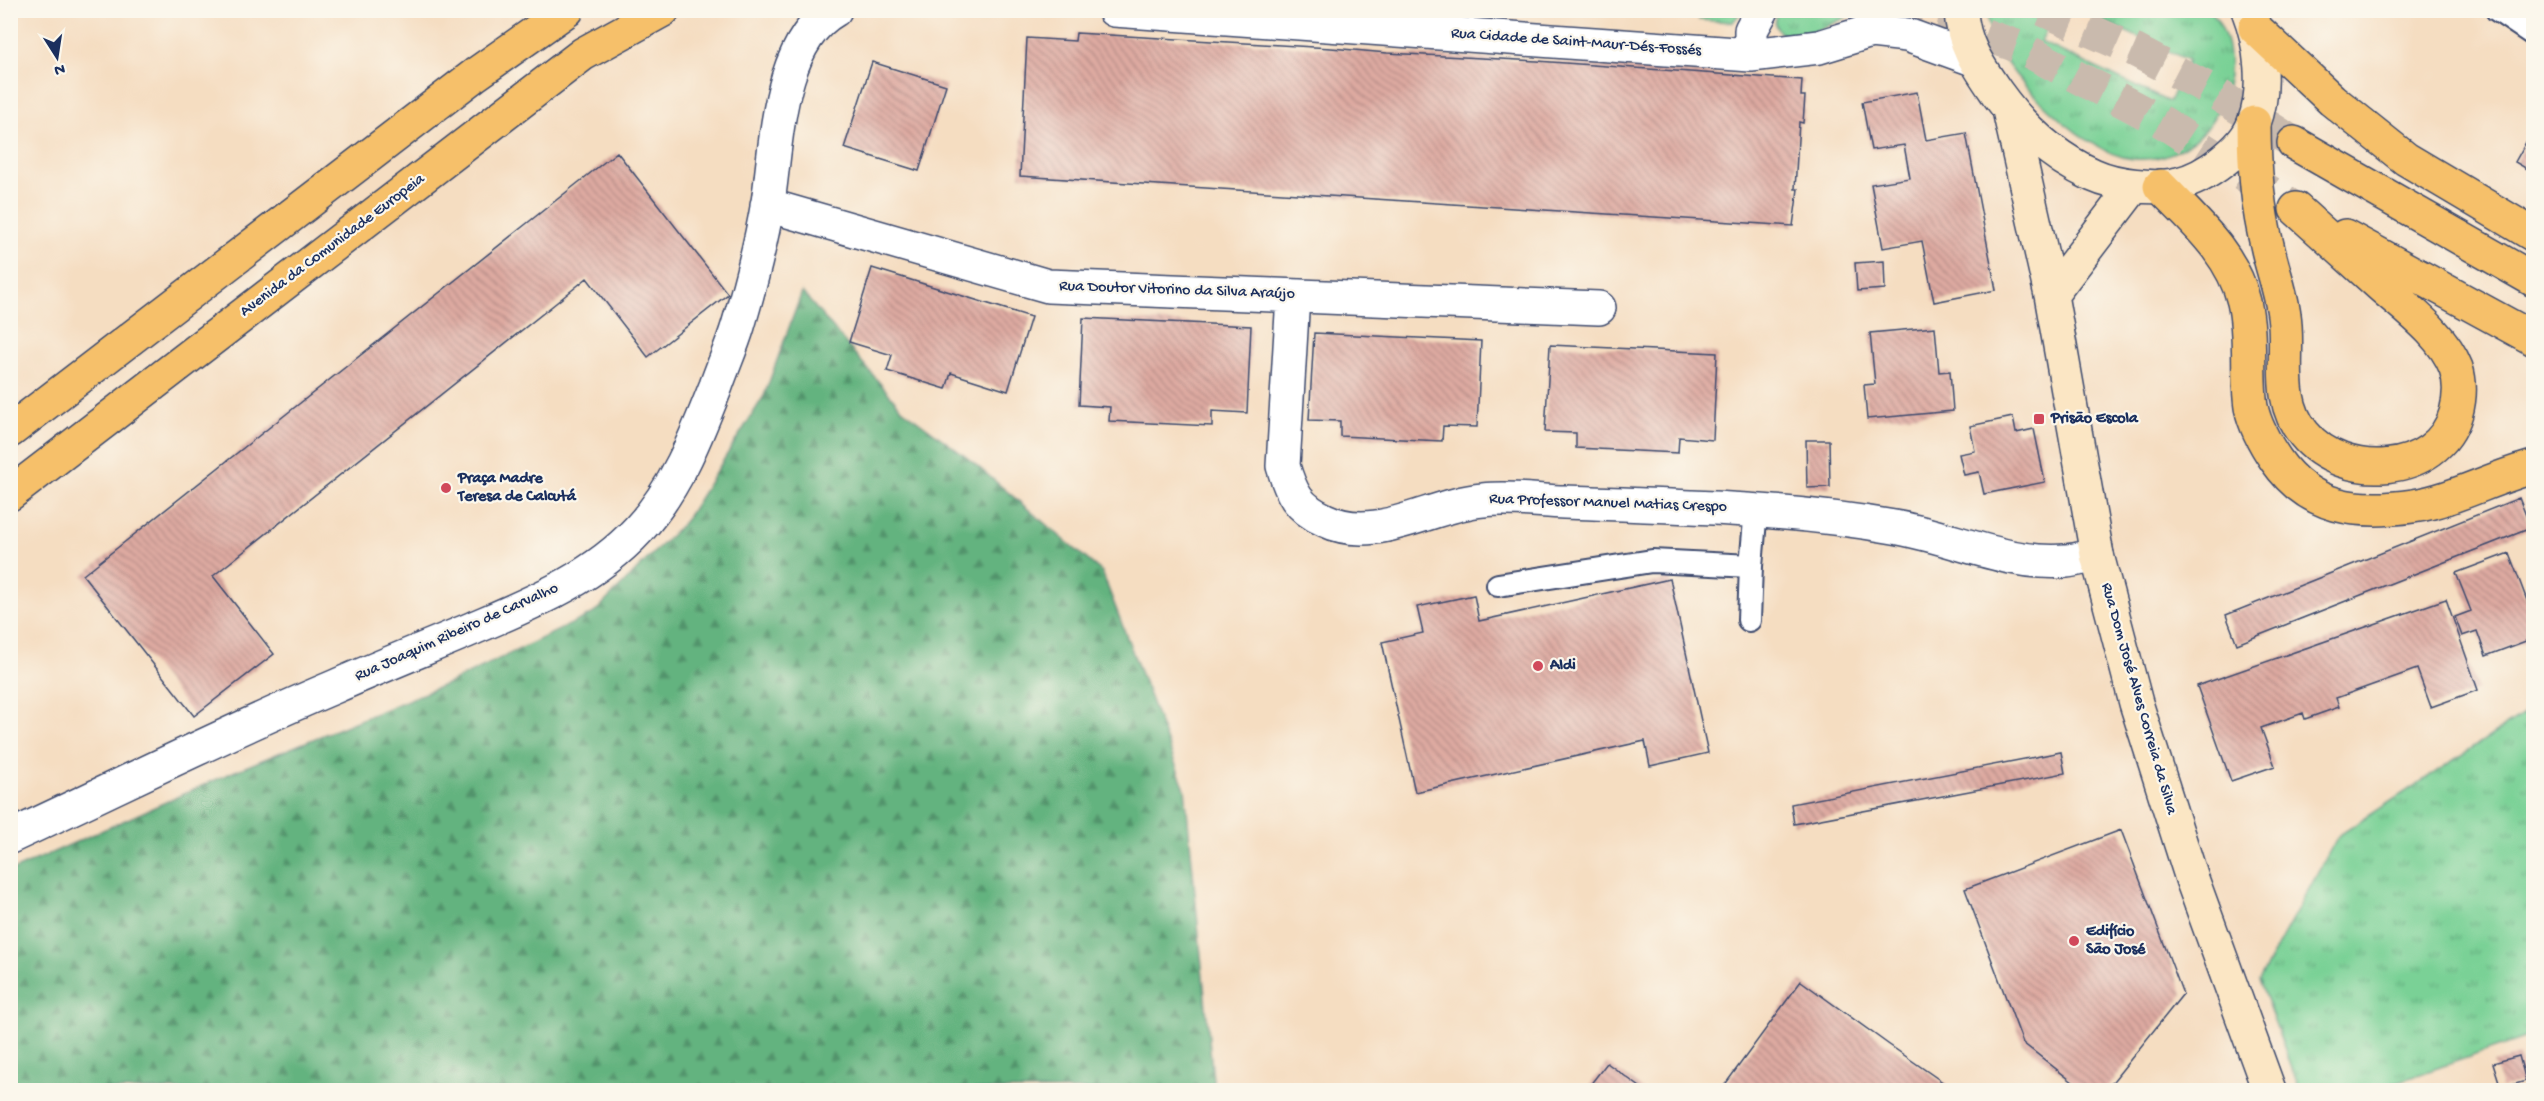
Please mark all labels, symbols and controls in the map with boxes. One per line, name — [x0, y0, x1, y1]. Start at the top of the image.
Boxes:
street label: Rua Cidade de Saint-Maur-Dés-Fossés — [1450, 25, 1703, 61]
north arrow — [27, 27, 87, 87]
text: N — [52, 58, 66, 79]
street label: Avenida da Comunidade Europeia — [237, 170, 430, 322]
street label: Rua Doutor Vitorino da Silva Araújo — [1059, 277, 1295, 305]
place label: Prisão Escola — [2050, 410, 2139, 429]
marker: Prisão Escola — [2032, 412, 2046, 426]
place label: Praça Madre Teresa de Calcutá — [456, 470, 577, 507]
marker: Praça Madre Teresa de Calcutá — [439, 481, 453, 495]
street label: Rua Professor Manuel Matias Crespo — [1489, 490, 1727, 518]
street label: Rua Joaquim Ribeiro de Carvalho — [352, 579, 562, 687]
street label: Rua Dom José Alves Correia da Silva — [2096, 581, 2181, 818]
place label: Aldi — [1549, 657, 1576, 676]
marker: Aldi — [1531, 659, 1545, 673]
place label: Edifício São José — [2086, 922, 2146, 960]
marker: Edifício São José — [2067, 934, 2081, 948]

